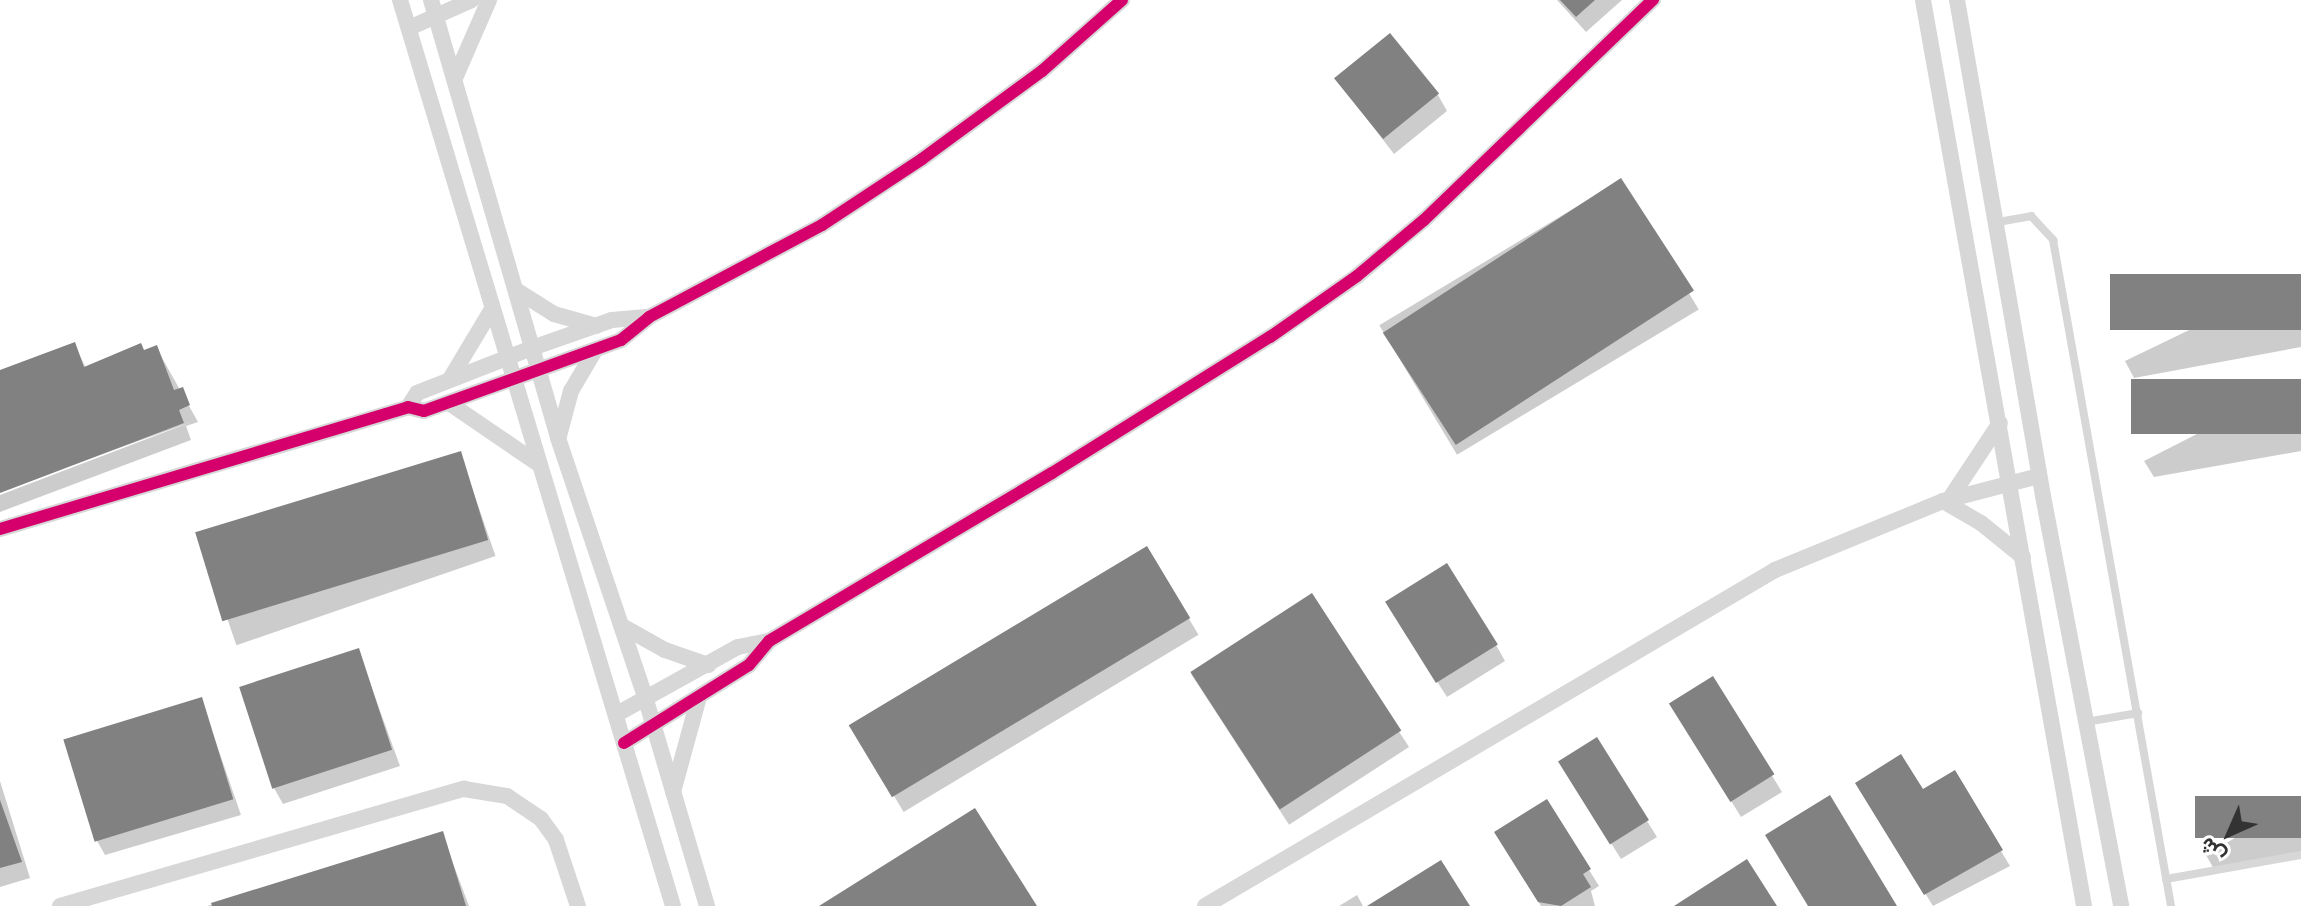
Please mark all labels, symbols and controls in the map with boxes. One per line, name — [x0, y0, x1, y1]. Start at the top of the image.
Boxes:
north arrow — [2189, 794, 2269, 874]
text: ش — [2192, 832, 2231, 871]

